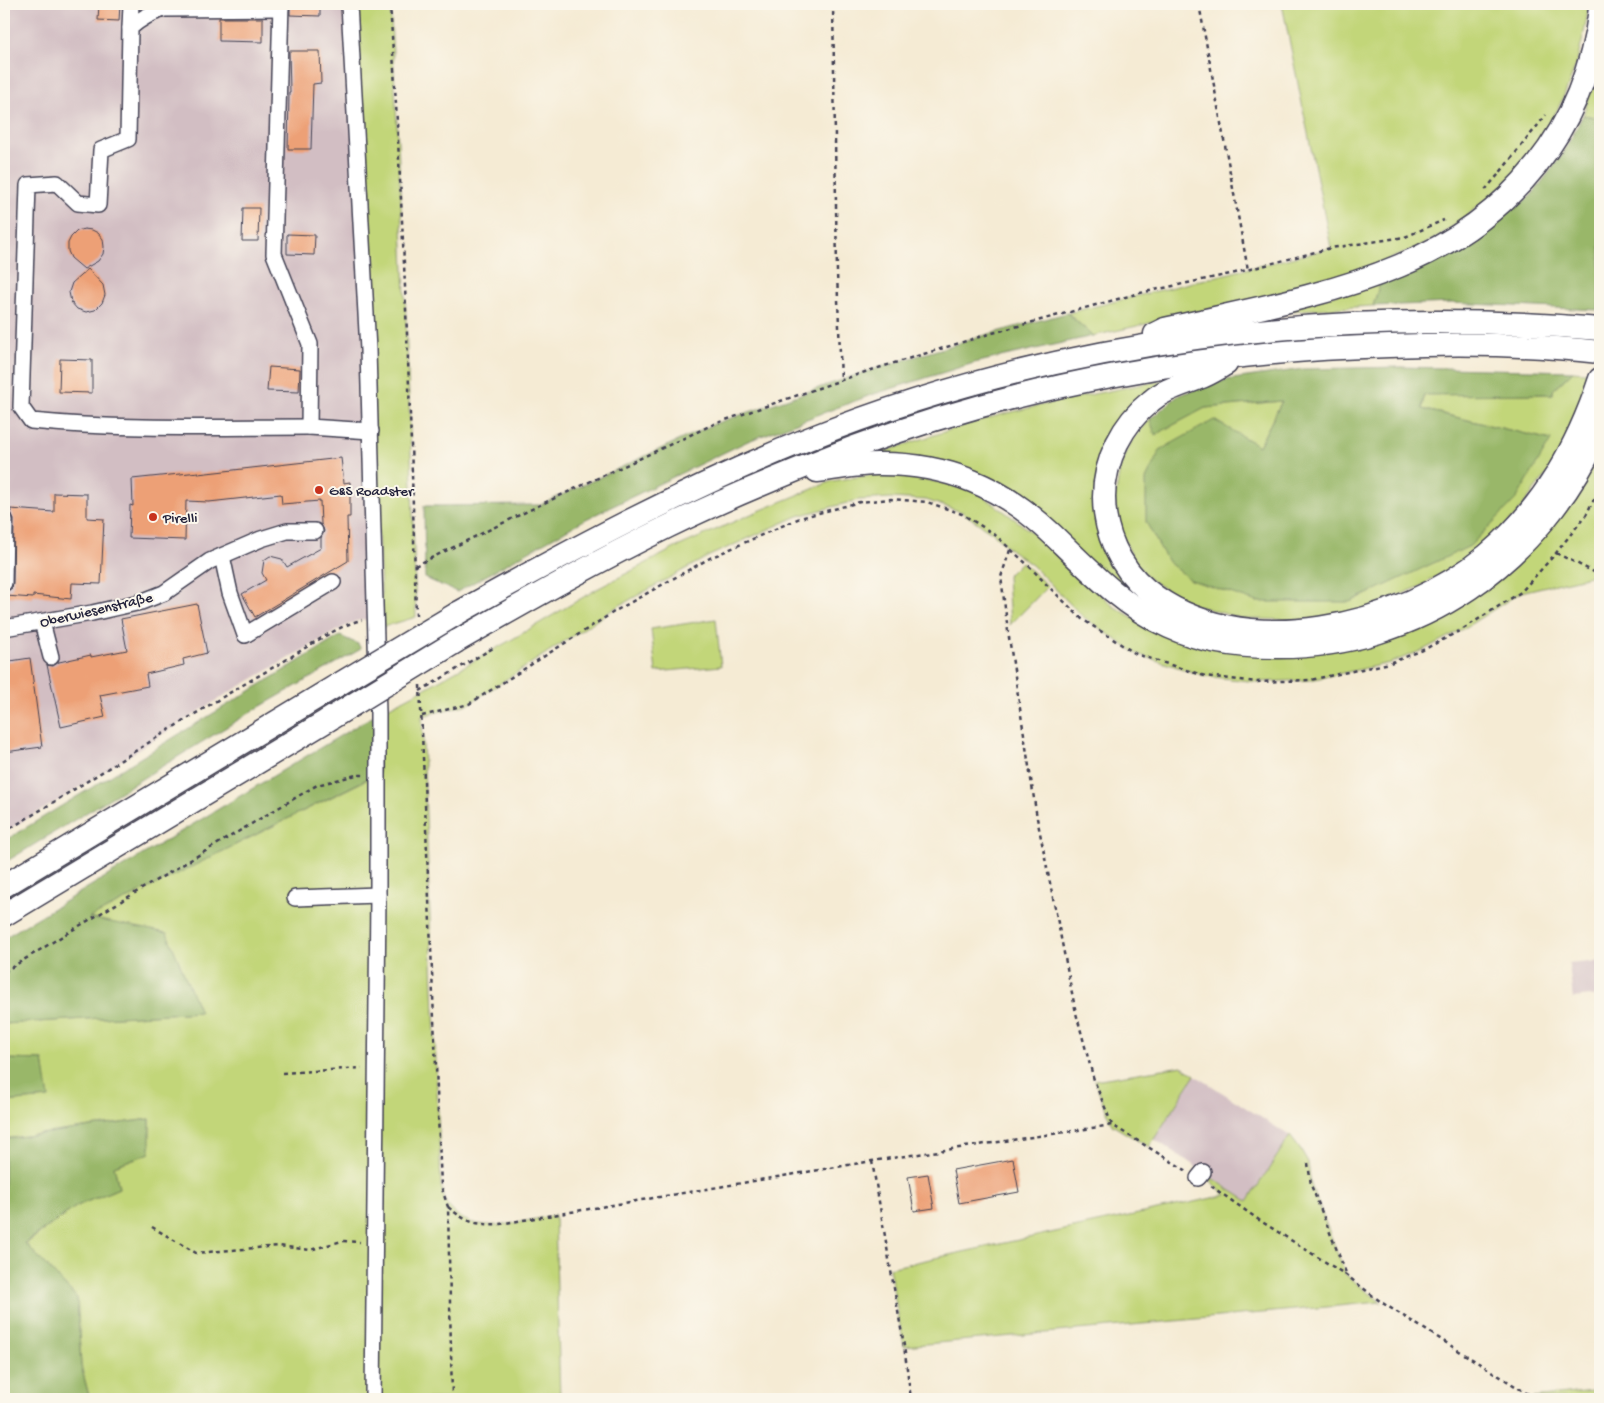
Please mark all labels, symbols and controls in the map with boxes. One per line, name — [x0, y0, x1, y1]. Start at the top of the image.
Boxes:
place label: G&S Roadster — [329, 483, 415, 501]
marker: G&S Roadster — [313, 484, 325, 496]
place label: Pirelli — [162, 510, 197, 528]
marker: Pirelli — [147, 511, 159, 523]
street label: Oberwiesenstraße — [38, 589, 155, 633]

